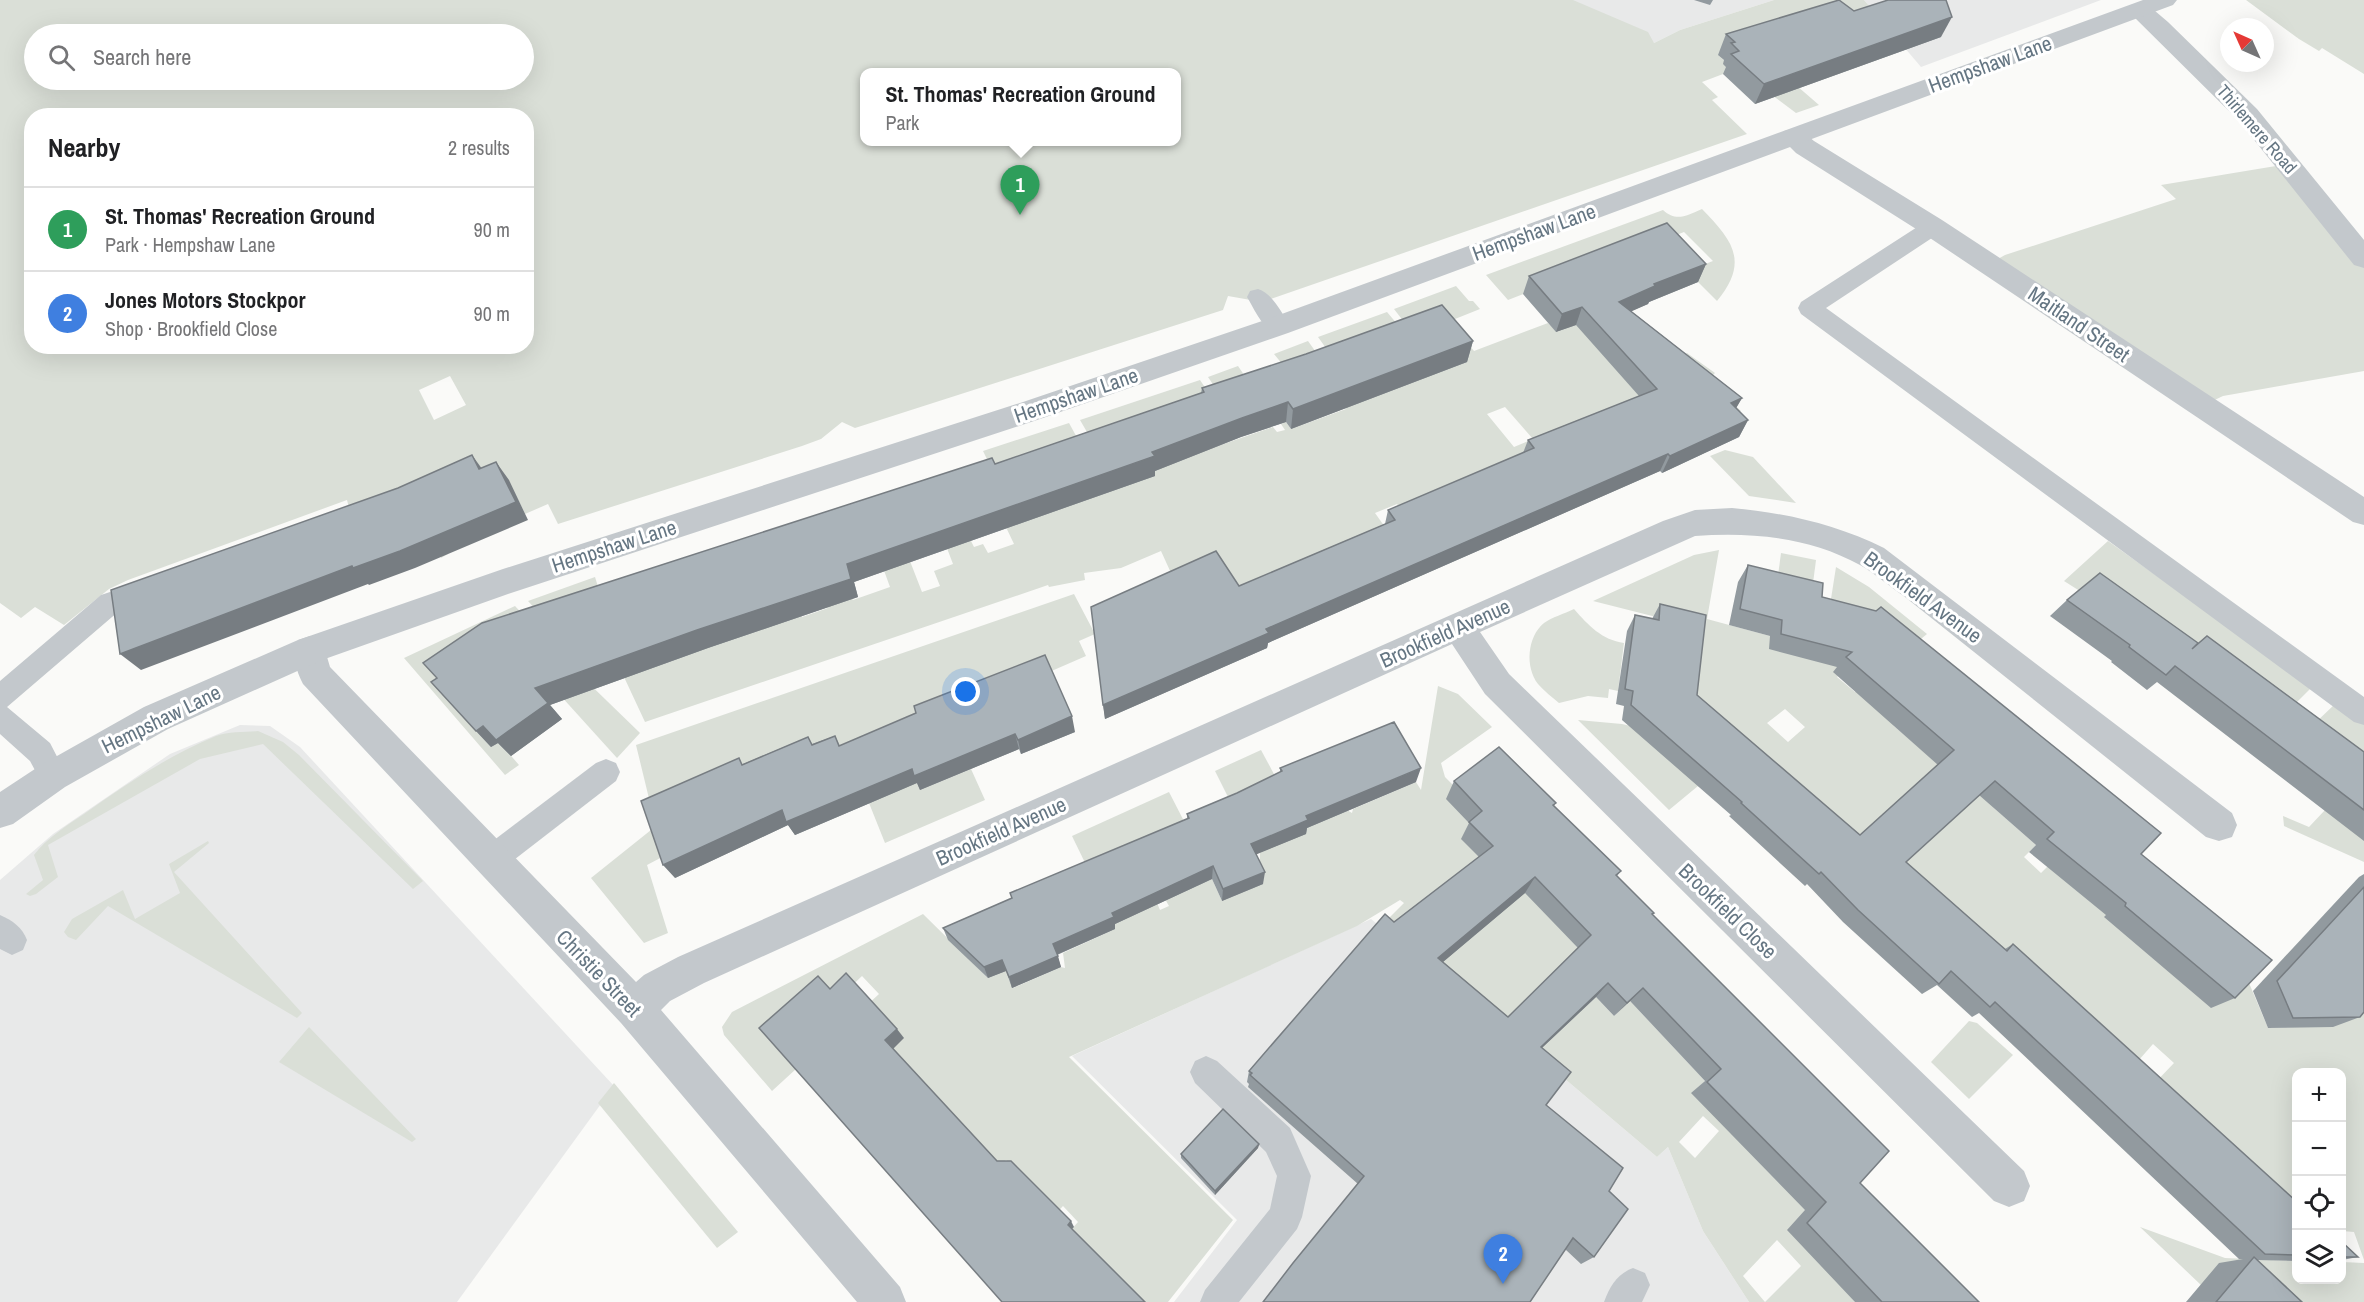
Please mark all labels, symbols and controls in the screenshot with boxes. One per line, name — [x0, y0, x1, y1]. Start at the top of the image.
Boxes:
north arrow — [2220, 18, 2274, 72]
search box — [24, 24, 534, 90]
street label: Hempshaw Lane — [1924, 28, 2056, 100]
icon: search — [45, 41, 78, 74]
text: Search here — [93, 42, 191, 72]
popup — [860, 68, 1181, 146]
text: St. Thomas' Recreation Ground — [886, 79, 1155, 109]
street label: Thirlemere Road — [2211, 79, 2303, 179]
text: Park — [886, 109, 919, 136]
text: Nearby — [48, 130, 120, 165]
text: 2 results — [448, 134, 510, 161]
pin: 1 — [1000, 166, 1040, 215]
street label: Hempshaw Lane — [1468, 196, 1600, 268]
text: St. Thomas' Recreation Ground — [105, 201, 375, 231]
text: 1 — [63, 216, 72, 243]
text: 90 m — [474, 216, 510, 243]
text: Park · Hempshaw Lane — [105, 231, 275, 258]
street label: Maitland Street — [2022, 279, 2136, 369]
text: Jones Motors Stockpor — [105, 285, 306, 315]
text: 2 — [63, 300, 72, 327]
text: 90 m — [474, 300, 510, 327]
text: Shop · Brookfield Close — [105, 315, 277, 342]
street label: Hempshaw Lane — [1010, 360, 1142, 430]
street label: Hempshaw Lane — [548, 512, 680, 580]
street label: Brookfield Avenue — [1858, 544, 1988, 650]
street label: Brookfield Avenue — [1375, 591, 1515, 675]
your location — [951, 677, 980, 706]
street label: Hempshaw Lane — [97, 678, 225, 760]
street label: Brookfield Avenue — [931, 789, 1071, 873]
street label: Brookfield Close — [1672, 857, 1784, 965]
street label: Christie Street — [550, 923, 648, 1023]
map controls — [2292, 1068, 2346, 1284]
button: + — [2292, 1068, 2346, 1122]
button: − — [2292, 1122, 2346, 1176]
button: locate — [2292, 1176, 2346, 1230]
button: layers — [2292, 1230, 2346, 1284]
pin: 2 — [1484, 1234, 1522, 1284]

